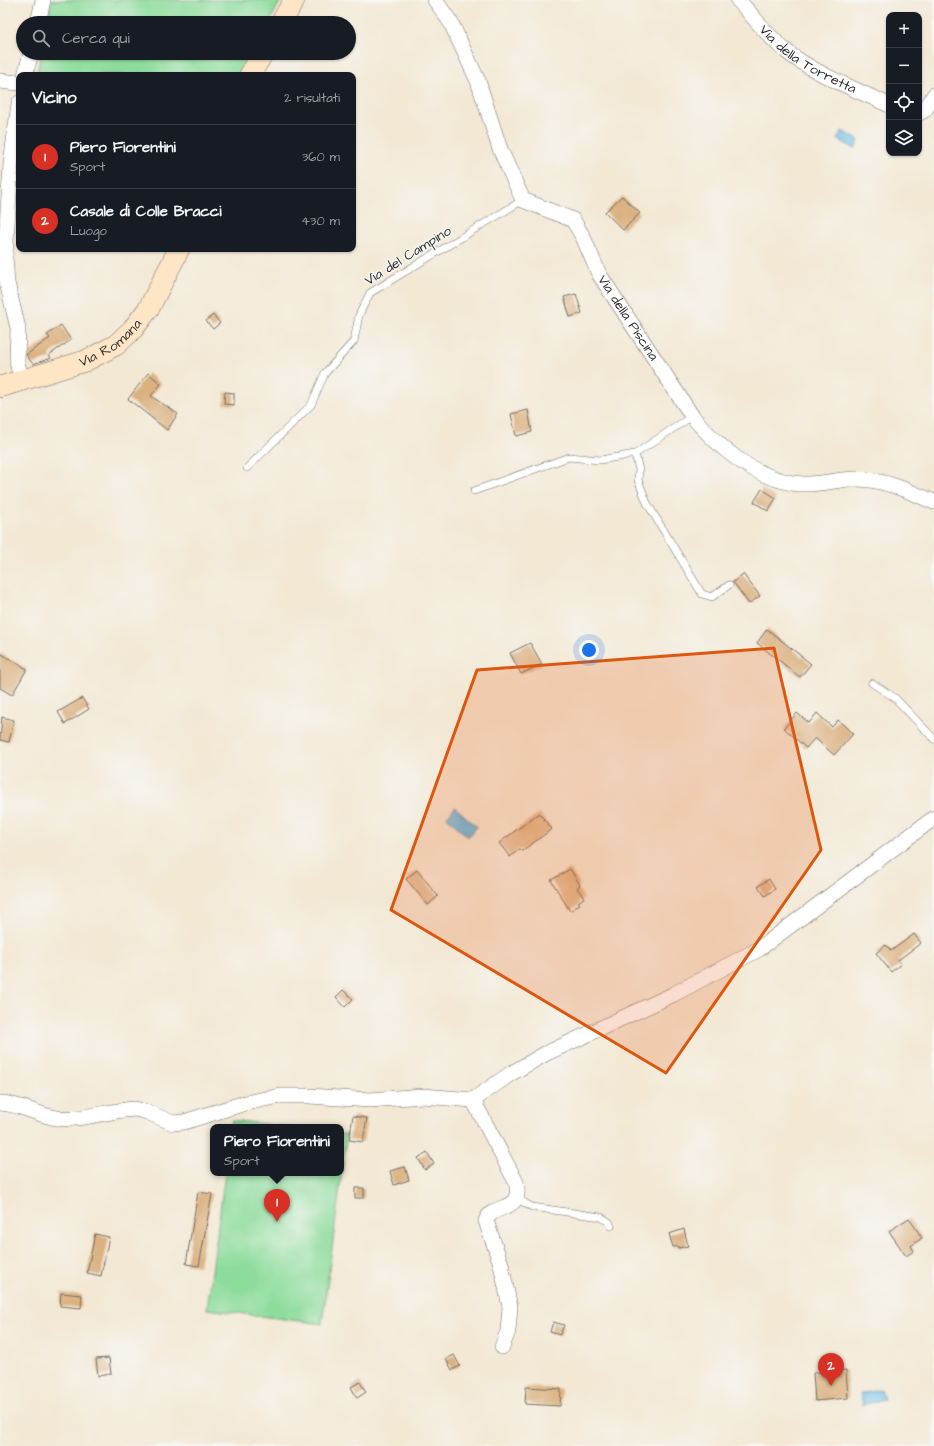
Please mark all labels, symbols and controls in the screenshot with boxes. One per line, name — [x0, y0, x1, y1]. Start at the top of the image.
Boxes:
map controls — [886, 12, 922, 156]
button: + — [886, 12, 922, 48]
search box — [16, 16, 356, 60]
street label: Via della Torretta — [754, 21, 860, 99]
icon: search — [30, 27, 52, 49]
text: Cerca qui — [62, 28, 130, 49]
button: − — [886, 48, 922, 84]
button: locate — [886, 84, 922, 120]
text: Vicino — [32, 86, 77, 110]
text: 2 risultati — [284, 89, 340, 107]
button: layers — [886, 120, 922, 156]
text: Piero Fiorentini — [70, 137, 176, 158]
text: 1 — [44, 148, 46, 166]
text: 360 m — [302, 148, 340, 166]
text: Sport — [70, 158, 105, 176]
text: Casale di Colle Bracci — [70, 201, 222, 222]
text: 2 — [41, 212, 49, 230]
text: 430 m — [301, 212, 340, 230]
street label: Via del Campino — [361, 221, 455, 291]
text: Luogo — [70, 222, 107, 240]
street label: Via della Piscina — [592, 271, 663, 365]
street label: Via Romana — [77, 315, 147, 372]
your location — [579, 640, 599, 660]
popup — [210, 1124, 344, 1176]
text: Piero Fiorentini — [224, 1131, 330, 1152]
text: Sport — [224, 1152, 259, 1170]
pin: 1 — [264, 1189, 290, 1222]
pin: 2 — [818, 1353, 844, 1386]

